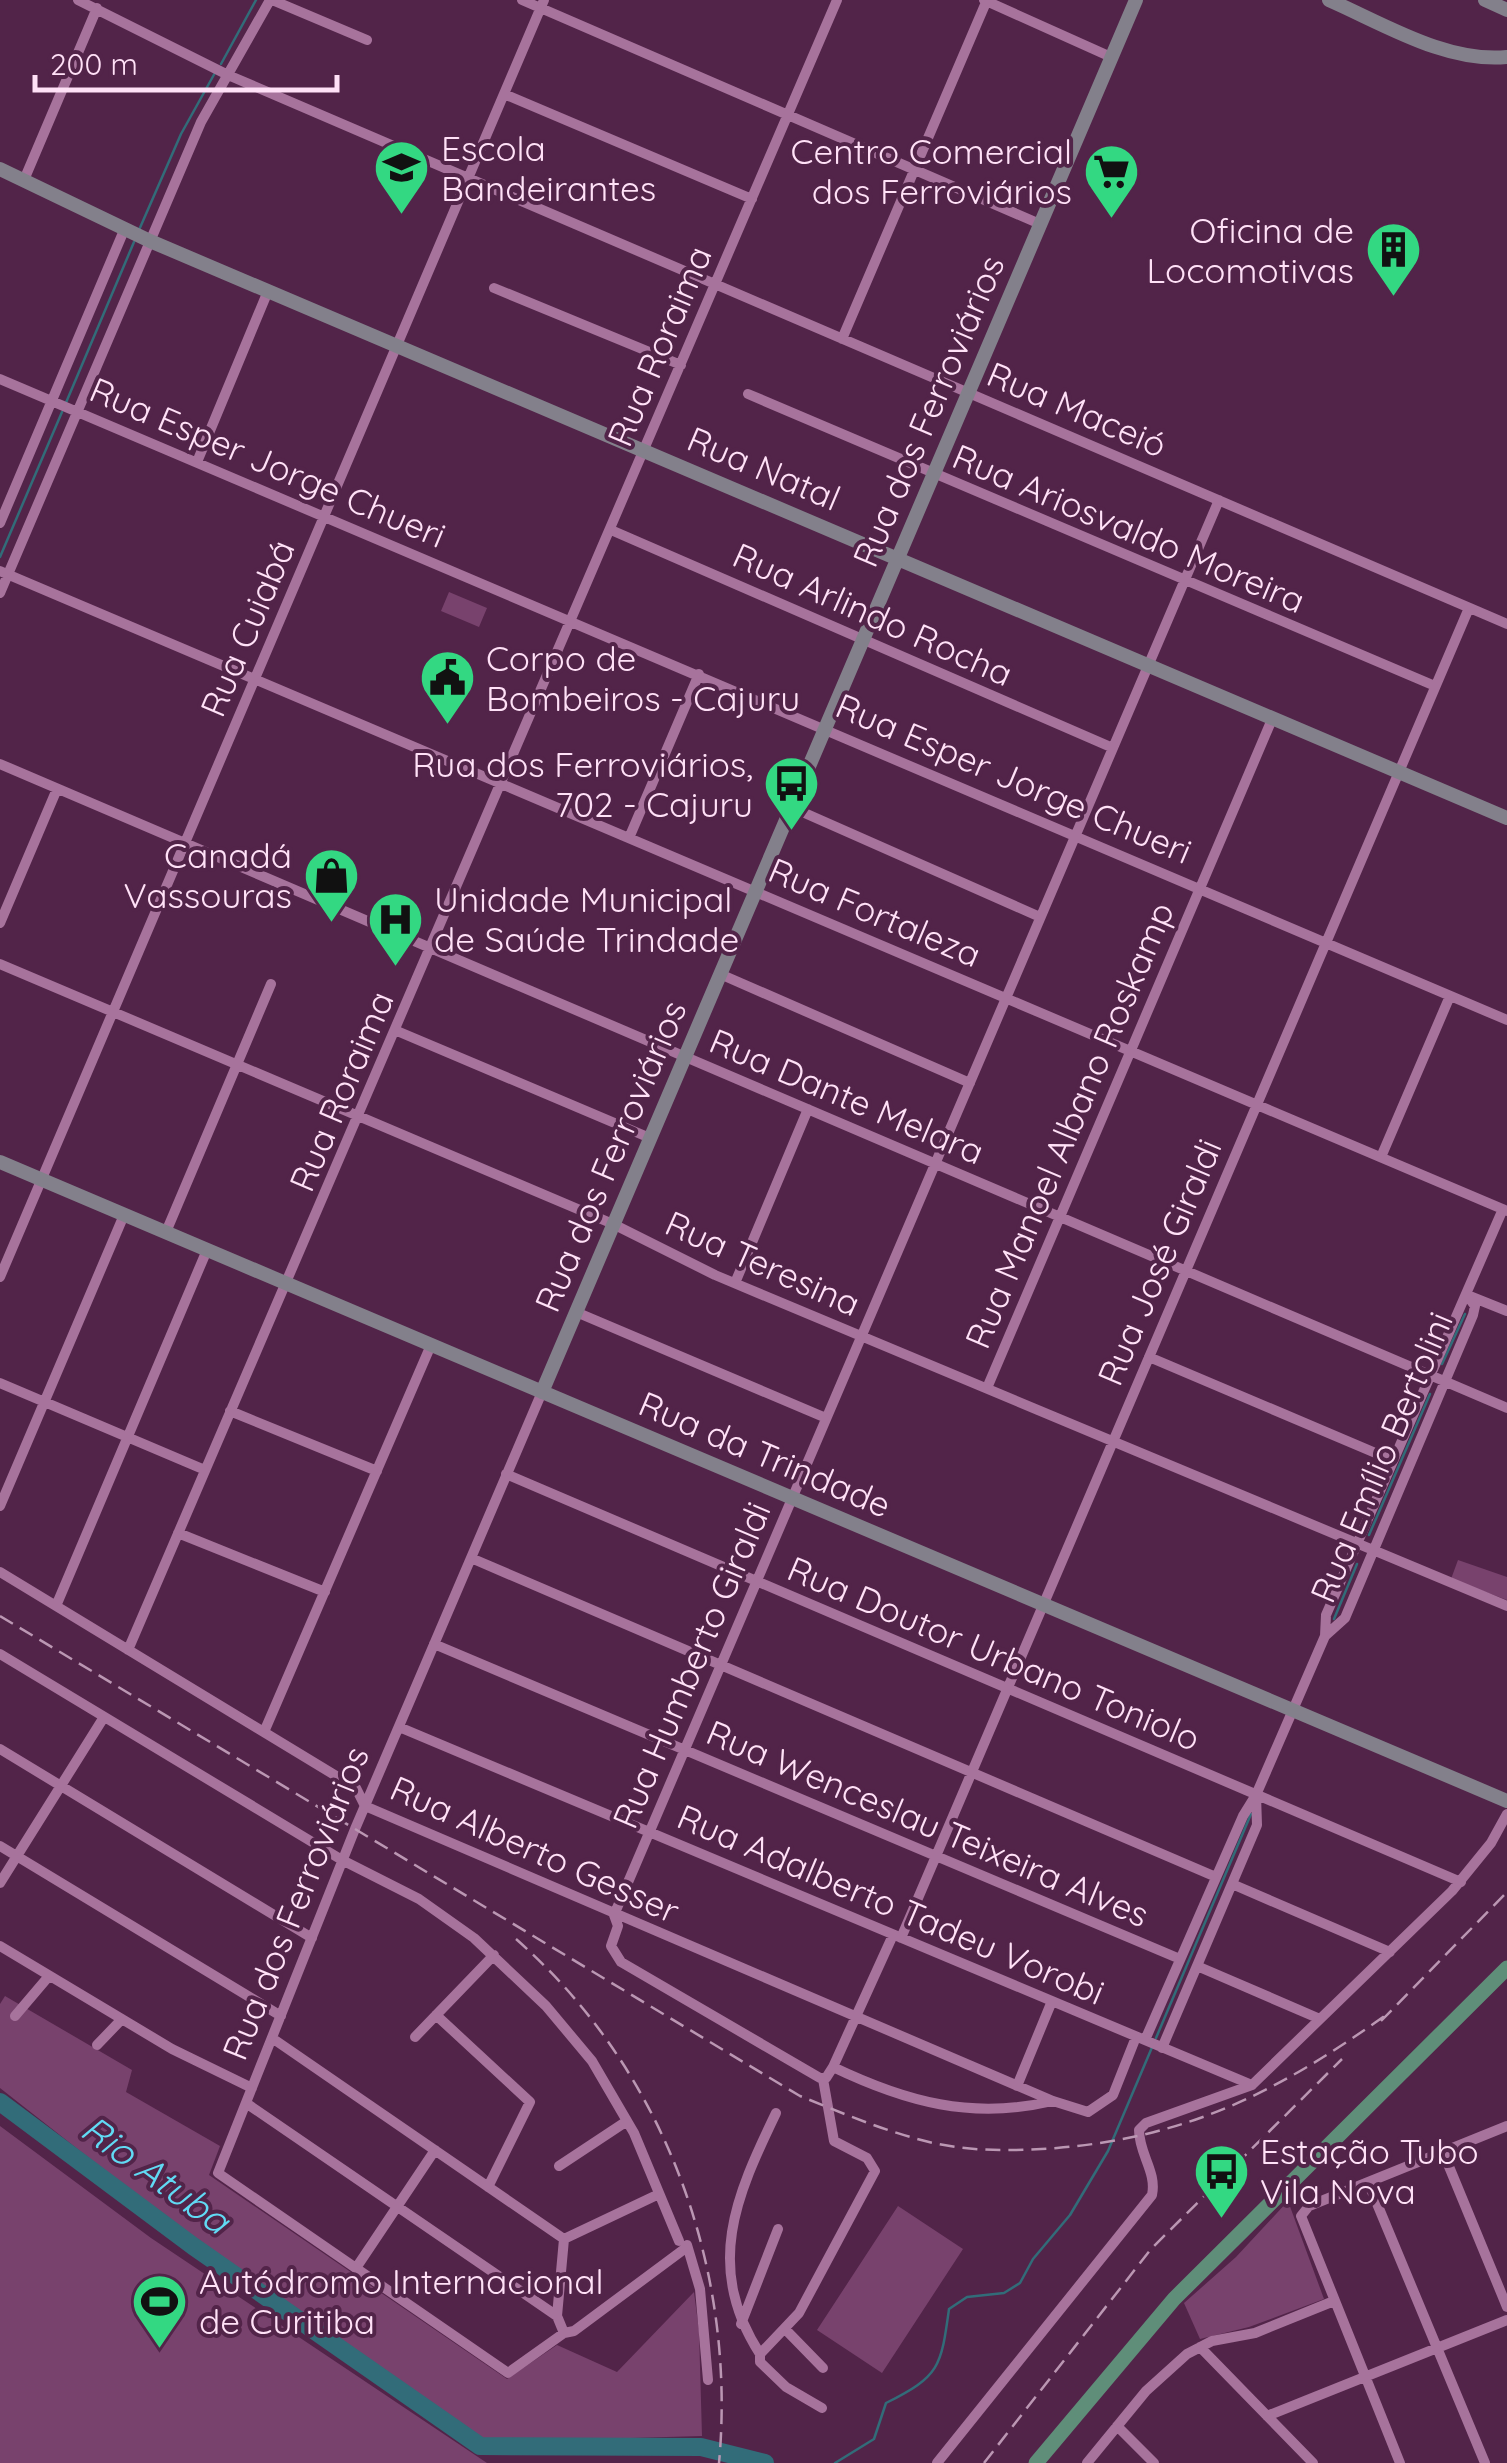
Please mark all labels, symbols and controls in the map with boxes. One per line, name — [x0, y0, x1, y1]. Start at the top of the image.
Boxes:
scale bar — [35, 30, 338, 92]
text: 200 m — [50, 45, 138, 83]
place label: Escola Bandeirantes — [441, 126, 656, 210]
place label: Centro Comercial dos Ferroviários — [791, 129, 1072, 213]
school or university icon: Escola Bandeirantes — [372, 138, 432, 217]
supermarket icon: Centro Comercial dos Ferroviários — [1081, 141, 1141, 220]
place label: Oficina de Locomotivas — [1146, 208, 1354, 292]
building icon: Oficina de Locomotivas — [1363, 220, 1423, 299]
street label: Rua Roraima — [597, 239, 721, 453]
street label: Rua dos Ferroviários — [842, 249, 1014, 573]
street label: Rua Maceió — [981, 352, 1173, 466]
street label: Rua Esper Jorge Chueri — [84, 367, 452, 557]
street label: Rua Natal — [681, 416, 847, 520]
street label: Rua Ariosvaldo Moreira — [946, 434, 1312, 622]
street label: Rua Cuiabá — [190, 533, 304, 723]
street label: Rua Arlindo Rocha — [726, 533, 1020, 695]
place label: Corpo de Bombeiros - Cajuru — [486, 636, 800, 720]
public building icon: Corpo de Bombeiros - Cajuru — [417, 648, 477, 727]
street label: Rua Esper Jorge Chueri — [830, 683, 1198, 873]
place label: Rua dos Ferroviários, 702 - Cajuru — [412, 742, 753, 826]
bus stop icon: Rua dos Ferroviários, 702 - Cajuru — [762, 754, 822, 833]
place label: Canadá Vassouras — [123, 833, 292, 917]
shop icon: Canadá Vassouras — [301, 845, 361, 924]
street label: Rua Fortaleza — [762, 848, 988, 976]
place label: Unidade Municipal de Saúde Trindade — [434, 877, 739, 961]
hospital icon: Unidade Municipal de Saúde Trindade — [365, 889, 425, 968]
street label: Rua Manoel Albano Roskamp — [955, 895, 1183, 1355]
street label: Rua Roraima — [279, 984, 403, 1198]
street label: Rua dos Ferroviários — [524, 994, 696, 1318]
street label: Rua Dante Melara — [703, 1018, 991, 1174]
street label: Rua José Giraldi — [1087, 1132, 1231, 1392]
street label: Rua Teresina — [659, 1201, 867, 1325]
street label: Rua Emílio Bertolini — [1300, 1305, 1462, 1609]
street label: Rua da Trindade — [632, 1381, 898, 1527]
street label: Rua Humberto Giraldi — [602, 1495, 780, 1835]
street label: Rua Doutor Urbano Toniolo — [781, 1546, 1207, 1760]
street label: Rua Wenceslau Teixeira Alves — [700, 1710, 1156, 1936]
street label: Rua dos Ferroviários — [212, 1740, 378, 2066]
street label: Rua Alberto Gesser — [384, 1766, 686, 1932]
street label: Rua Adalberto Tadeu Vorobi — [671, 1794, 1111, 2014]
water label: Rio Atuba — [72, 2104, 241, 2245]
place label: Estação Tubo Vila Nova — [1260, 2129, 1479, 2213]
bus stop icon: Estação Tubo Vila Nova — [1191, 2141, 1251, 2220]
place label: Autódromo Internacional de Curitiba — [199, 2259, 604, 2343]
sports icon: Autódromo Internacional de Curitiba — [130, 2271, 190, 2350]

